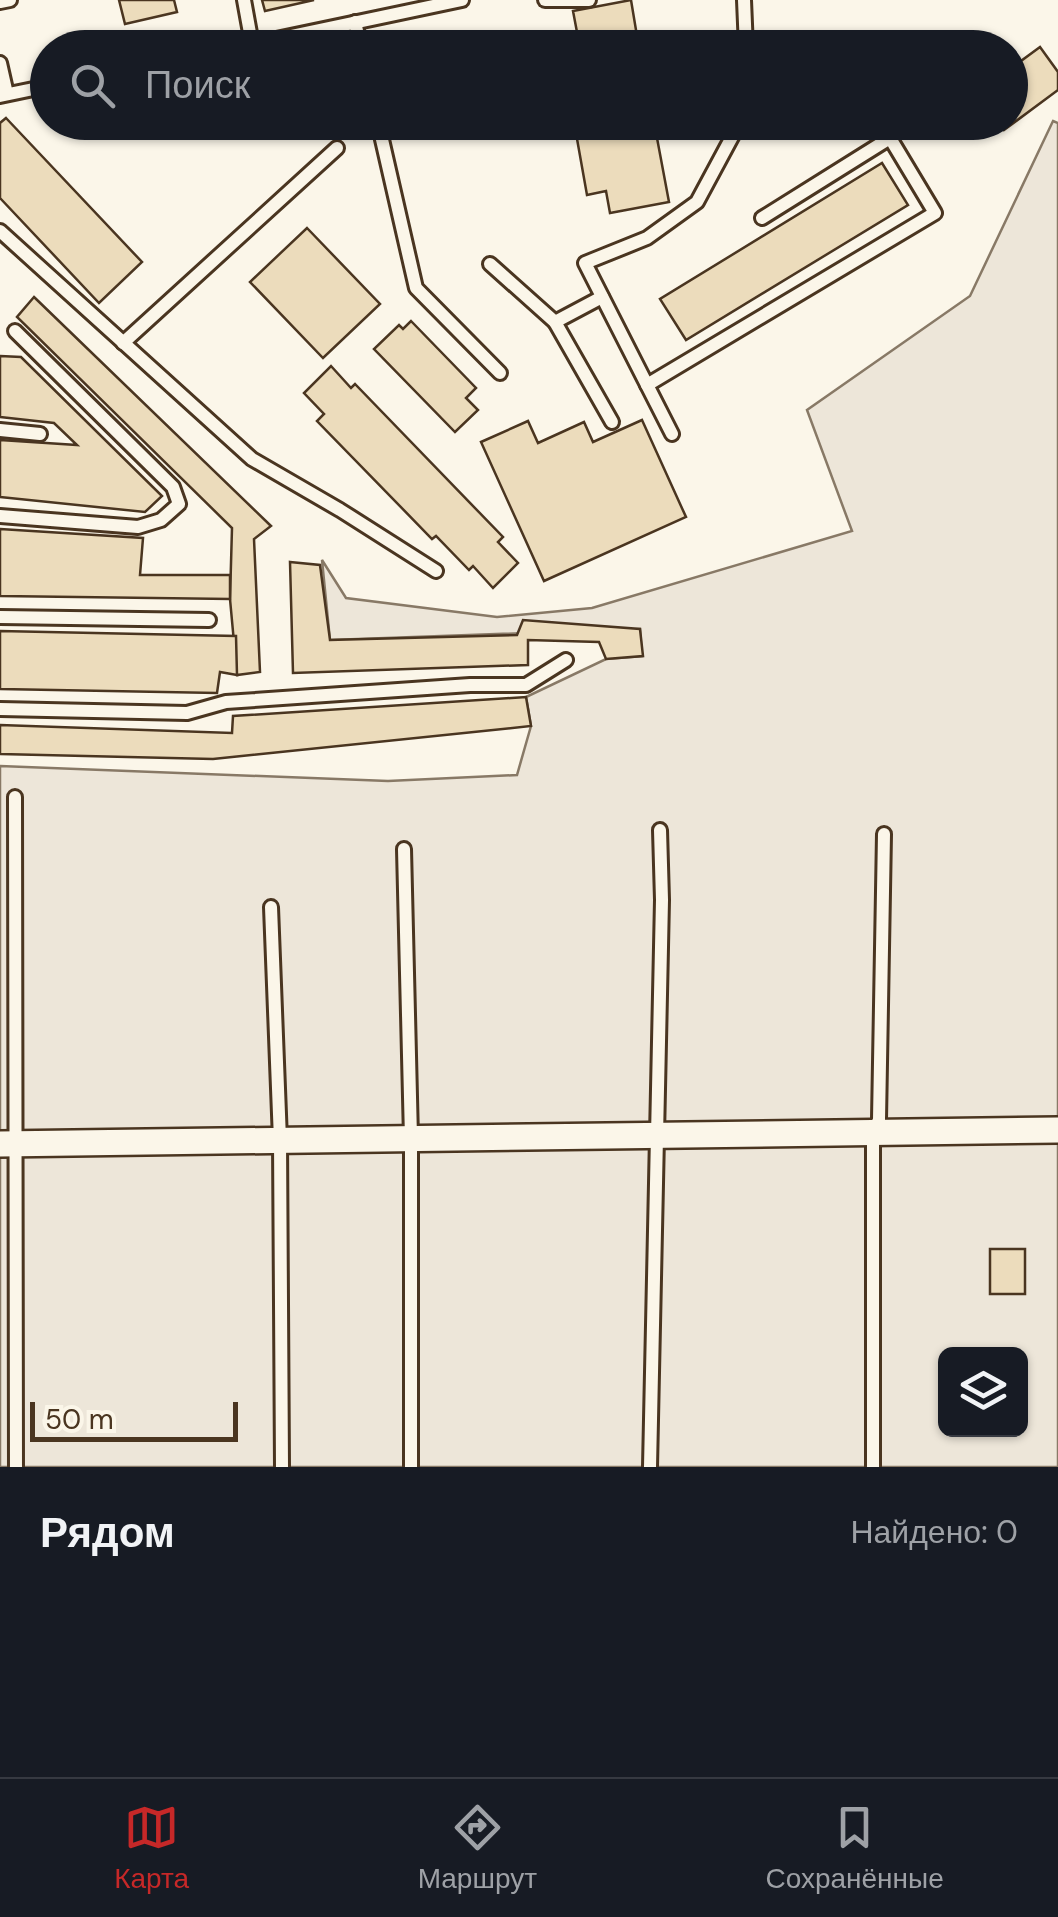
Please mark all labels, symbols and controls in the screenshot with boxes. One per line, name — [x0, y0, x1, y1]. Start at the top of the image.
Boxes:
search box — [30, 30, 1028, 140]
icon: search — [65, 58, 120, 113]
text: Поиск — [145, 60, 250, 110]
map controls — [938, 1347, 1028, 1437]
button: layers — [938, 1347, 1028, 1437]
scale bar — [30, 1397, 238, 1442]
text: 50 m — [45, 1401, 114, 1438]
text: Рядом — [40, 1505, 175, 1560]
text: Найдено: 0 — [850, 1511, 1018, 1553]
tab: Карта — [114, 1800, 189, 1897]
tab: Маршрут — [418, 1800, 537, 1897]
tab: Сохранённые — [765, 1800, 944, 1897]

